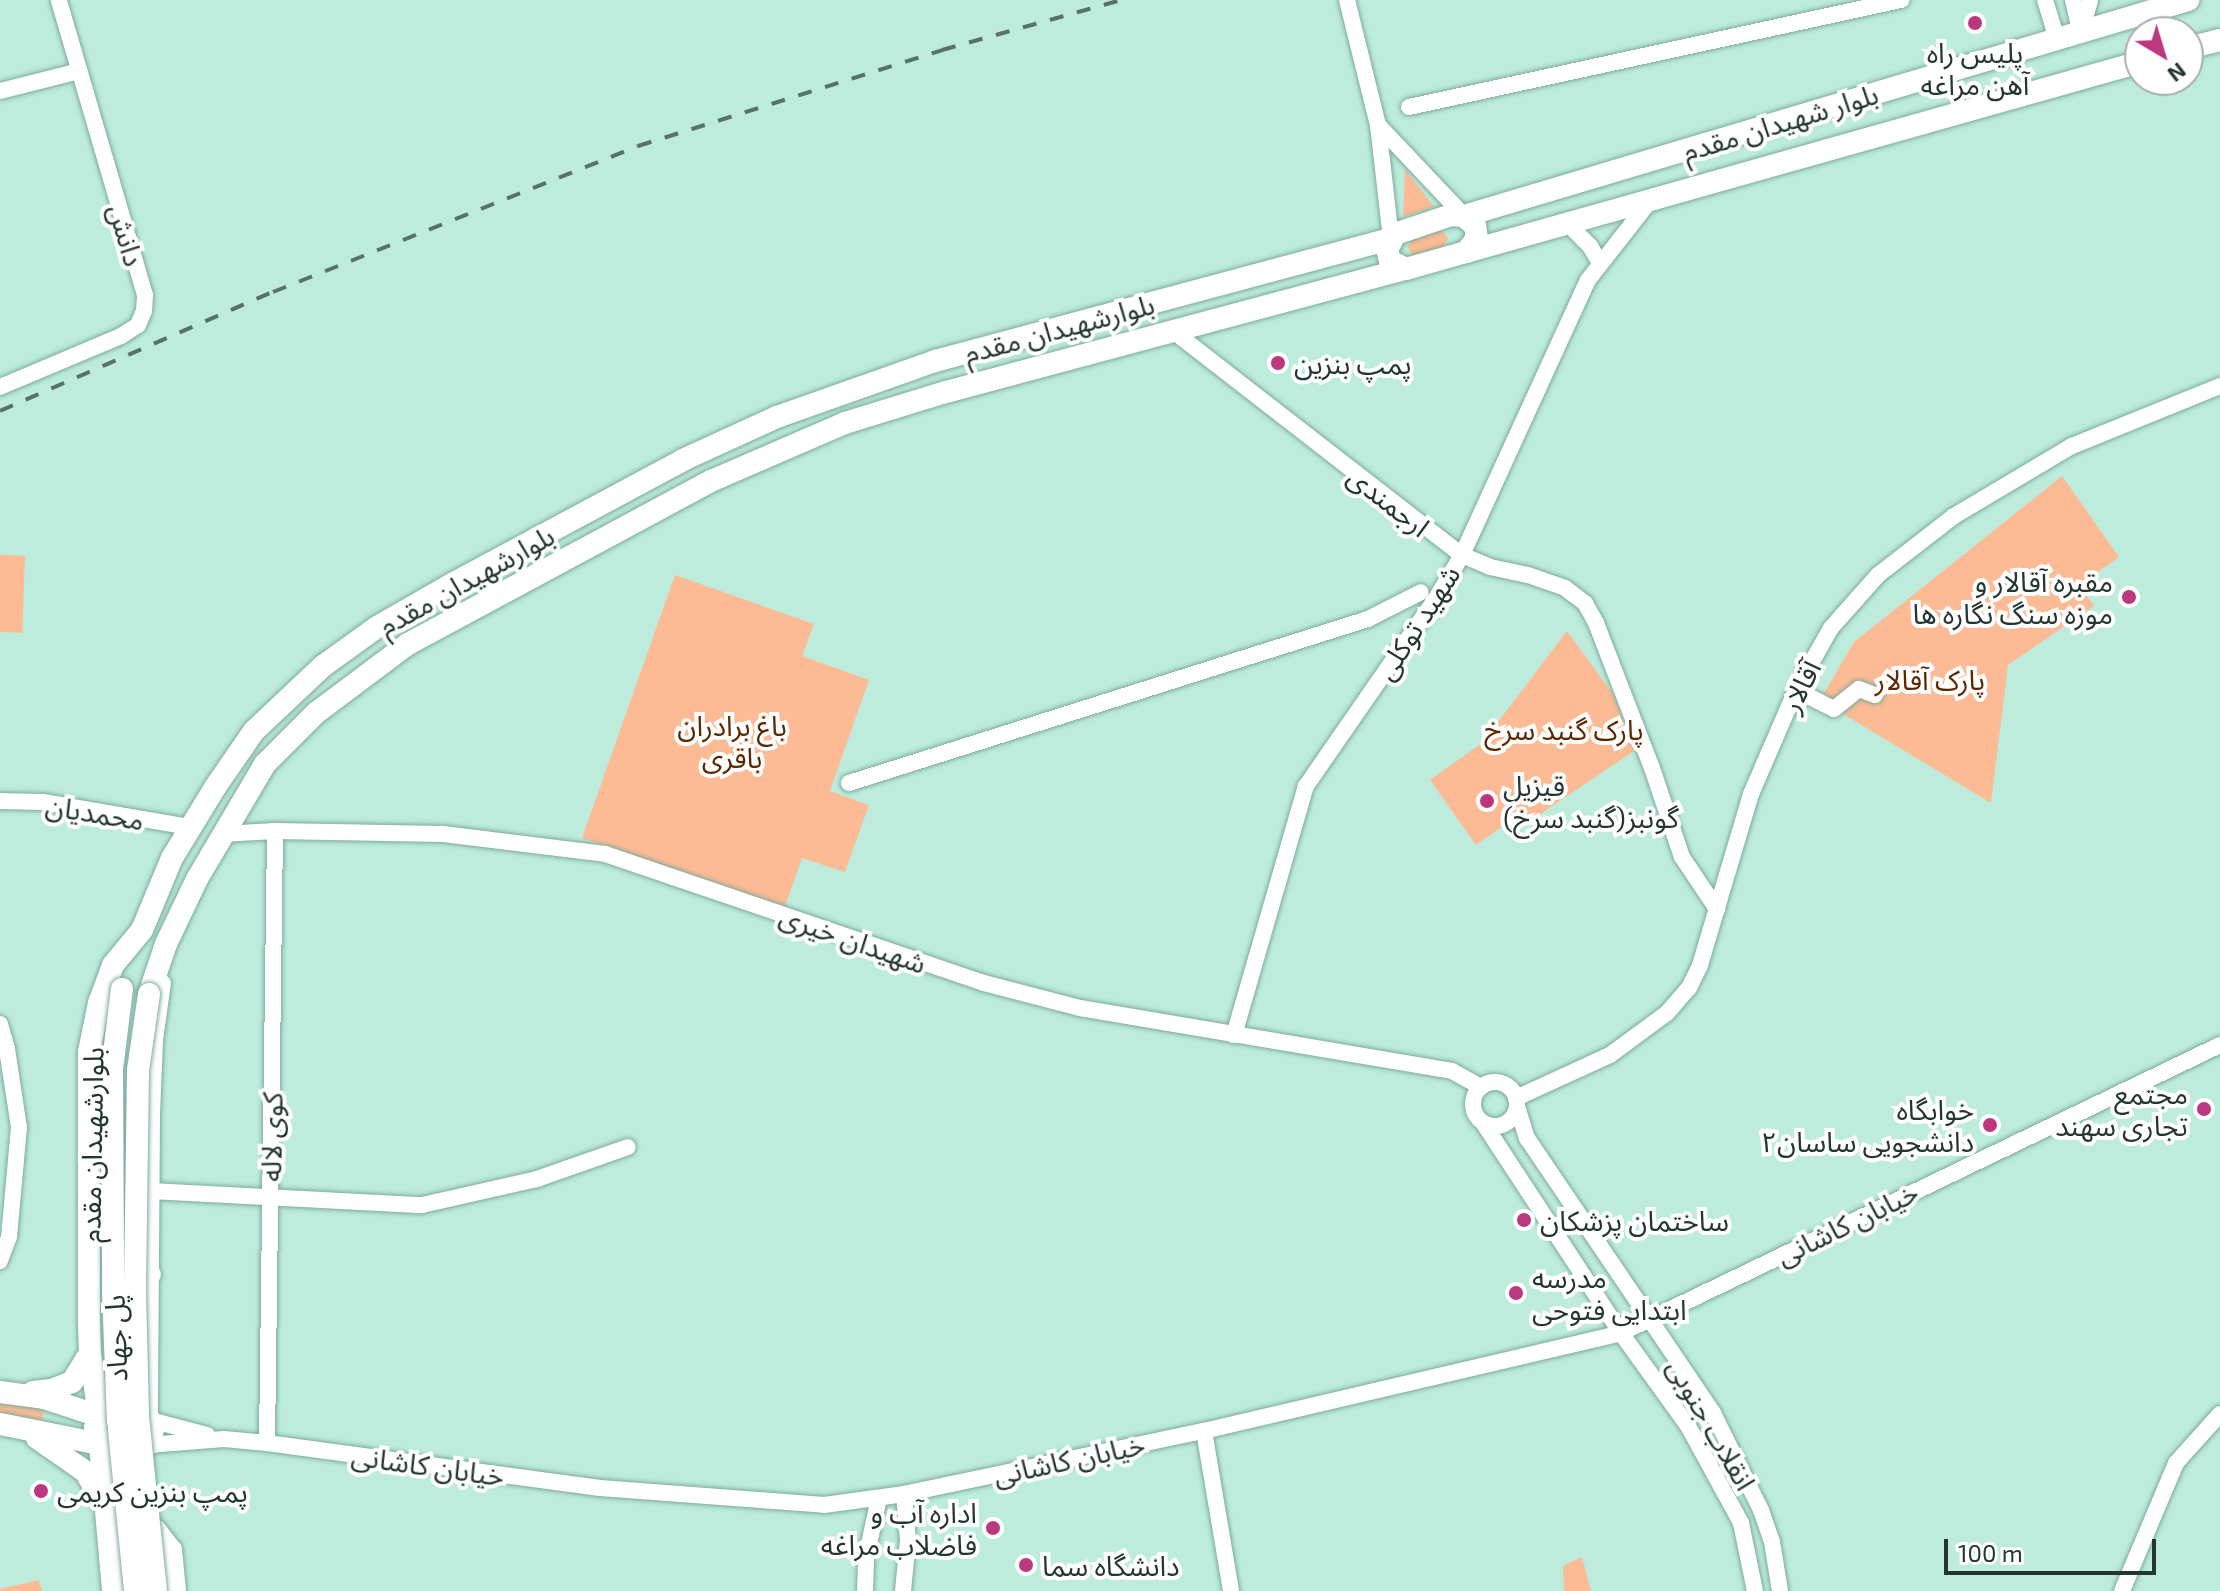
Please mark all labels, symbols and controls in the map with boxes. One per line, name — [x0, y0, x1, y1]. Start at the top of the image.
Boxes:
marker: پلیس راه آهن مراغه — [1966, 14, 1984, 32]
north arrow — [2124, 16, 2204, 96]
place label: پلیس راه آهن مراغه — [1921, 35, 2029, 101]
text: N — [2163, 58, 2192, 88]
street label: بلوار شهیدان مقدم — [1678, 76, 1882, 168]
street label: دانش — [102, 200, 152, 270]
street label: بلوارشهیدان مقدم — [960, 286, 1158, 370]
place label: پمپ بنزین — [1294, 346, 1412, 380]
marker: پمپ بنزین — [1269, 354, 1287, 372]
street label: ارجمندی — [1342, 459, 1436, 543]
street label: بلوارشهیدان مقدم — [372, 518, 560, 642]
street label: شهید توکلی — [1368, 558, 1466, 686]
place label: مقبره آقالار و موزه سنگ نگاره ها — [1912, 564, 2113, 630]
marker: مقبره آقالار و موزه سنگ نگاره ها — [2120, 588, 2138, 606]
street label: آقالار — [1773, 654, 1827, 718]
park label: پارک آقالار — [1875, 662, 1985, 696]
park label: باغ برادران باقری — [677, 708, 787, 774]
park label: پارک گنبد سرخ — [1484, 712, 1644, 746]
place label: قیزیل گونبز(گنبد سرخ) — [1503, 768, 1679, 834]
street label: محمدیان — [43, 788, 147, 836]
marker: قیزیل گونبز(گنبد سرخ) — [1478, 792, 1496, 810]
street label: شهیدان خیری — [775, 898, 931, 980]
street label: بلوارشهیدان مقدم — [72, 1047, 110, 1243]
place label: مجتمع تجاری سهند — [2055, 1076, 2188, 1142]
street label: کوی لاله — [253, 1092, 289, 1182]
place label: خوابگاه دانشجویی ساسان۲ — [1761, 1092, 1974, 1158]
marker: مجتمع تجاری سهند — [2195, 1100, 2213, 1118]
marker: خوابگاه دانشجویی ساسان۲ — [1981, 1116, 1999, 1134]
street label: خیابان کاشانی — [1770, 1174, 1924, 1272]
place label: ساختمان پزشکان — [1540, 1203, 1729, 1237]
marker: ساختمان پزشکان — [1515, 1211, 1533, 1229]
place label: مدرسه ابتدایی فتوحی — [1532, 1260, 1687, 1326]
marker: مدرسه ابتدایی فتوحی — [1507, 1284, 1525, 1302]
street label: پل جهاد — [97, 1294, 133, 1382]
street label: انقلاب جنوبی — [1661, 1352, 1763, 1496]
street label: خیابان کاشانی — [990, 1427, 1148, 1491]
street label: خیابان کاشانی — [349, 1438, 507, 1492]
place label: پمپ بنزین کریمی — [57, 1474, 248, 1508]
marker: پمپ بنزین کریمی — [32, 1482, 50, 1500]
place label: اداره آب و فاضلاب مراغه — [821, 1495, 977, 1561]
marker: اداره آب و فاضلاب مراغه — [984, 1519, 1002, 1537]
scale bar — [1948, 1523, 2160, 1573]
text: 100 m — [1958, 1538, 2023, 1567]
place label: دانشگاه سما — [1042, 1548, 1180, 1582]
marker: دانشگاه سما — [1017, 1556, 1035, 1574]

